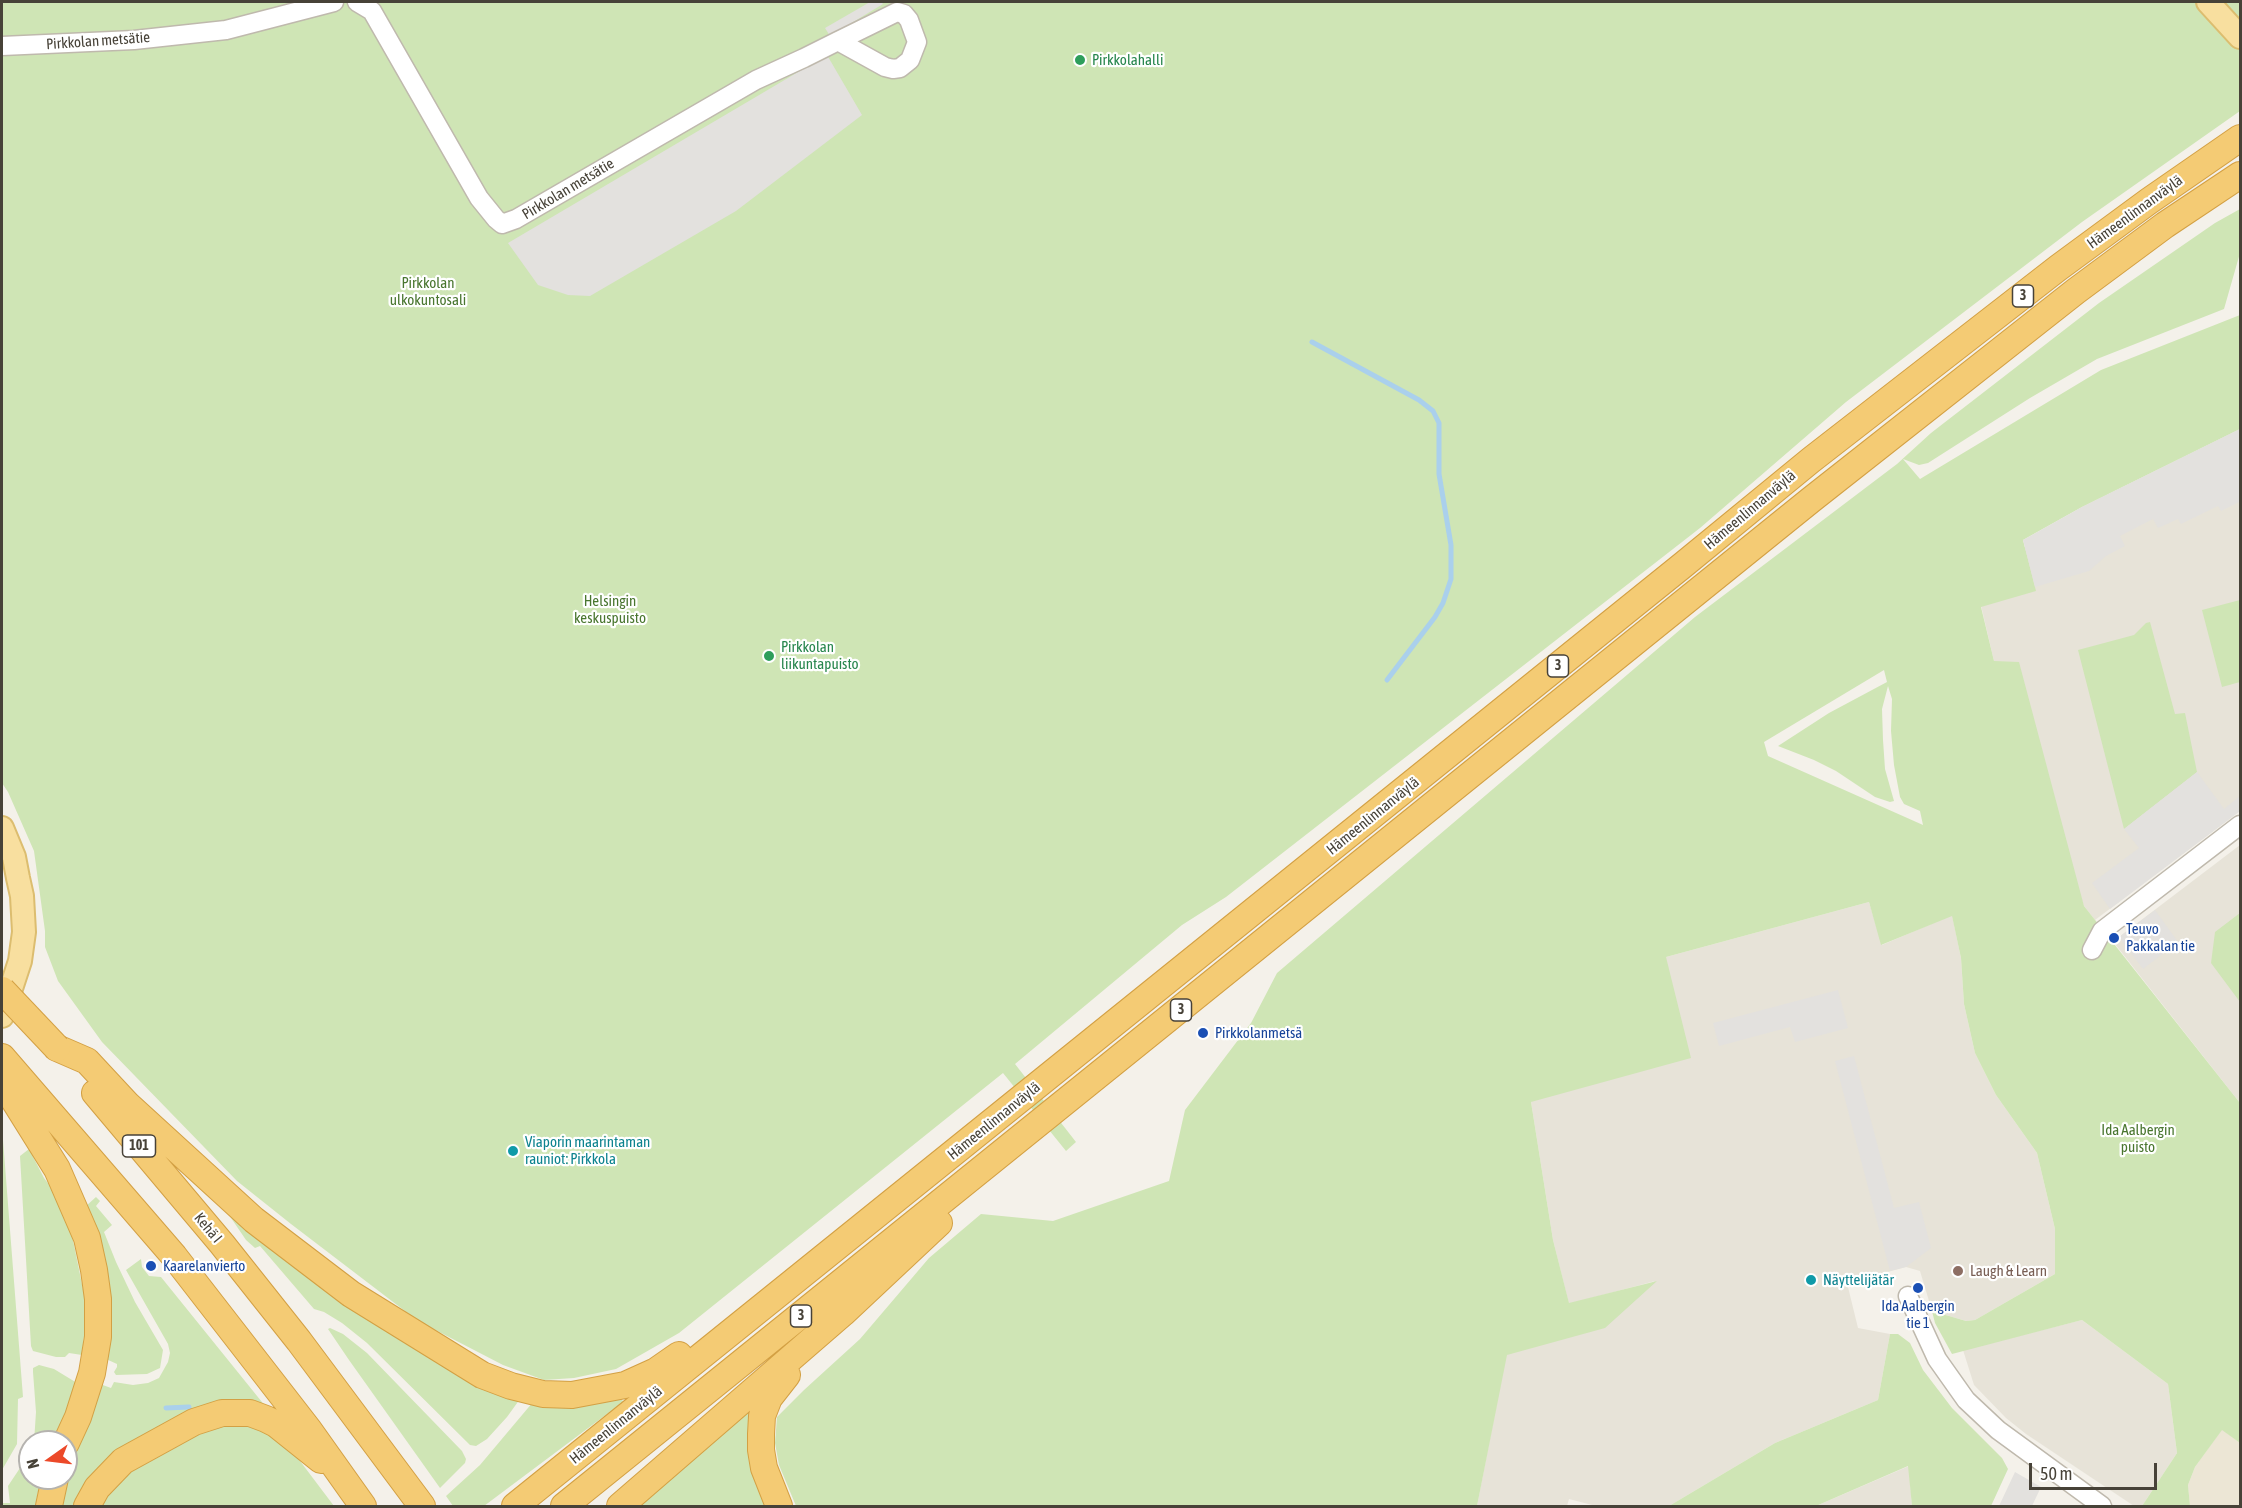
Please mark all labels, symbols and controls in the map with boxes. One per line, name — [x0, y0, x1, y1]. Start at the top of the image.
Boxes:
street label: Pirkkolan metsätie — [46, 28, 150, 54]
place label: Pirkkolahalli — [1092, 51, 1163, 69]
marker: Pirkkolahalli — [1073, 53, 1087, 67]
street label: Pirkkolan metsätie — [519, 155, 617, 223]
street label: Hämeenlinnanväylä — [2084, 171, 2186, 253]
park label: Pirkkolan ulkokuntosali — [390, 274, 466, 309]
road number: 3 — [2012, 285, 2034, 307]
street label: Hämeenlinnanväylä — [1701, 467, 1799, 553]
park label: Helsingin keskuspuisto — [574, 592, 646, 627]
place label: Pirkkolan liikuntapuisto — [781, 638, 859, 673]
marker: Pirkkolan liikuntapuisto — [762, 649, 776, 663]
road number: 3 — [1548, 655, 1568, 677]
street label: Hämeenlinnanväylä — [1323, 773, 1423, 859]
place label: Teuvo Pakkalan tie — [2126, 920, 2195, 955]
marker: Teuvo Pakkalan tie — [2107, 931, 2121, 945]
road number: 3 — [1170, 999, 1192, 1021]
place label: Pirkkolanmetsä — [1215, 1024, 1302, 1042]
marker: Pirkkolanmetsä — [1196, 1026, 1210, 1040]
street label: Hämeenlinnanväylä — [944, 1078, 1044, 1164]
park label: Ida Aalbergin puisto — [2101, 1121, 2175, 1156]
place label: Viaporin maarintaman rauniot: Pirkkola — [525, 1133, 650, 1168]
road number: 101 — [122, 1135, 156, 1157]
marker: Viaporin maarintaman rauniot: Pirkkola — [506, 1144, 520, 1158]
street label: Kehä I — [190, 1209, 226, 1247]
place label: Kaarelanvierto — [163, 1257, 245, 1275]
marker: Kaarelanvierto — [144, 1259, 158, 1273]
place label: Laugh & Learn — [1970, 1262, 2047, 1280]
marker: Laugh & Learn — [1951, 1264, 1965, 1278]
place label: Näyttelijätär — [1823, 1271, 1894, 1289]
marker: Näyttelijätär — [1804, 1273, 1818, 1287]
marker: Ida Aalbergin tie 1 — [1911, 1281, 1925, 1295]
place label: Ida Aalbergin tie 1 — [1881, 1297, 1955, 1332]
road number: 3 — [790, 1305, 812, 1327]
street label: Hämeenlinnanväylä — [566, 1382, 666, 1468]
north arrow — [18, 1430, 78, 1490]
scale bar — [2032, 1451, 2160, 1489]
text: N — [23, 1457, 42, 1471]
text: 50 m — [2040, 1463, 2072, 1484]

